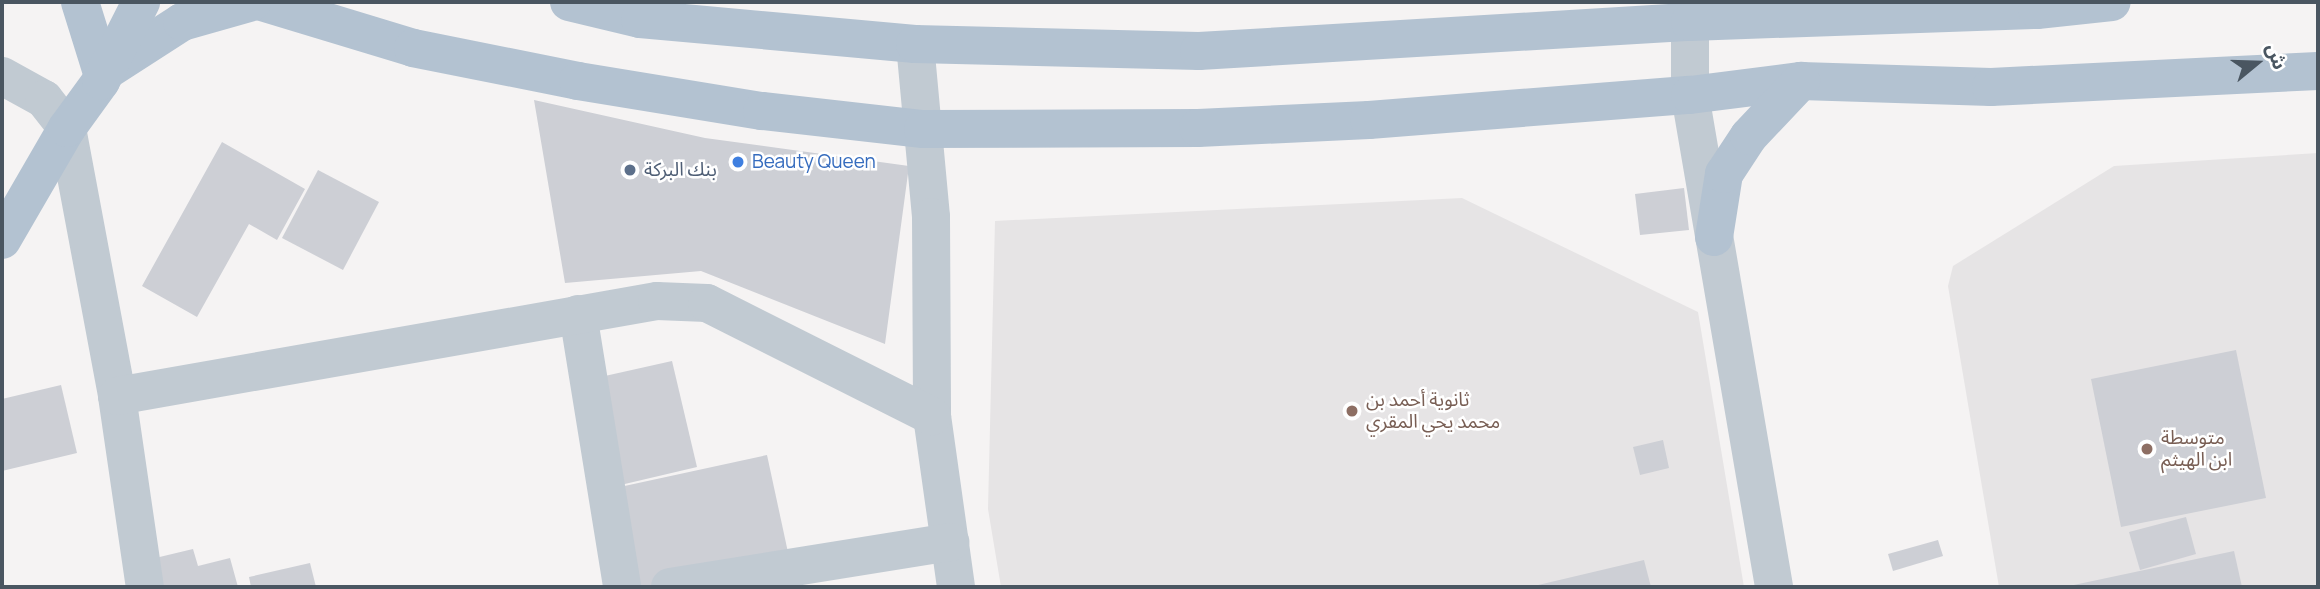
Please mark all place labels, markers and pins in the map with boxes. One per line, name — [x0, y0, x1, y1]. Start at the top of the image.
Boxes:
place label: Beauty Queen — [752, 151, 876, 173]
marker: Beauty Queen — [730, 154, 746, 170]
place label: بنك البركة — [644, 159, 717, 181]
marker: بنك البركة — [622, 162, 638, 178]
place label: ثانوية أحمد بن محمد يحي المقري — [1366, 389, 1500, 433]
marker: ثانوية أحمد بن محمد يحي المقري — [1344, 403, 1360, 419]
place label: متوسطة ابن الهيثم — [2161, 427, 2232, 471]
marker: متوسطة ابن الهيثم — [2139, 441, 2155, 457]

